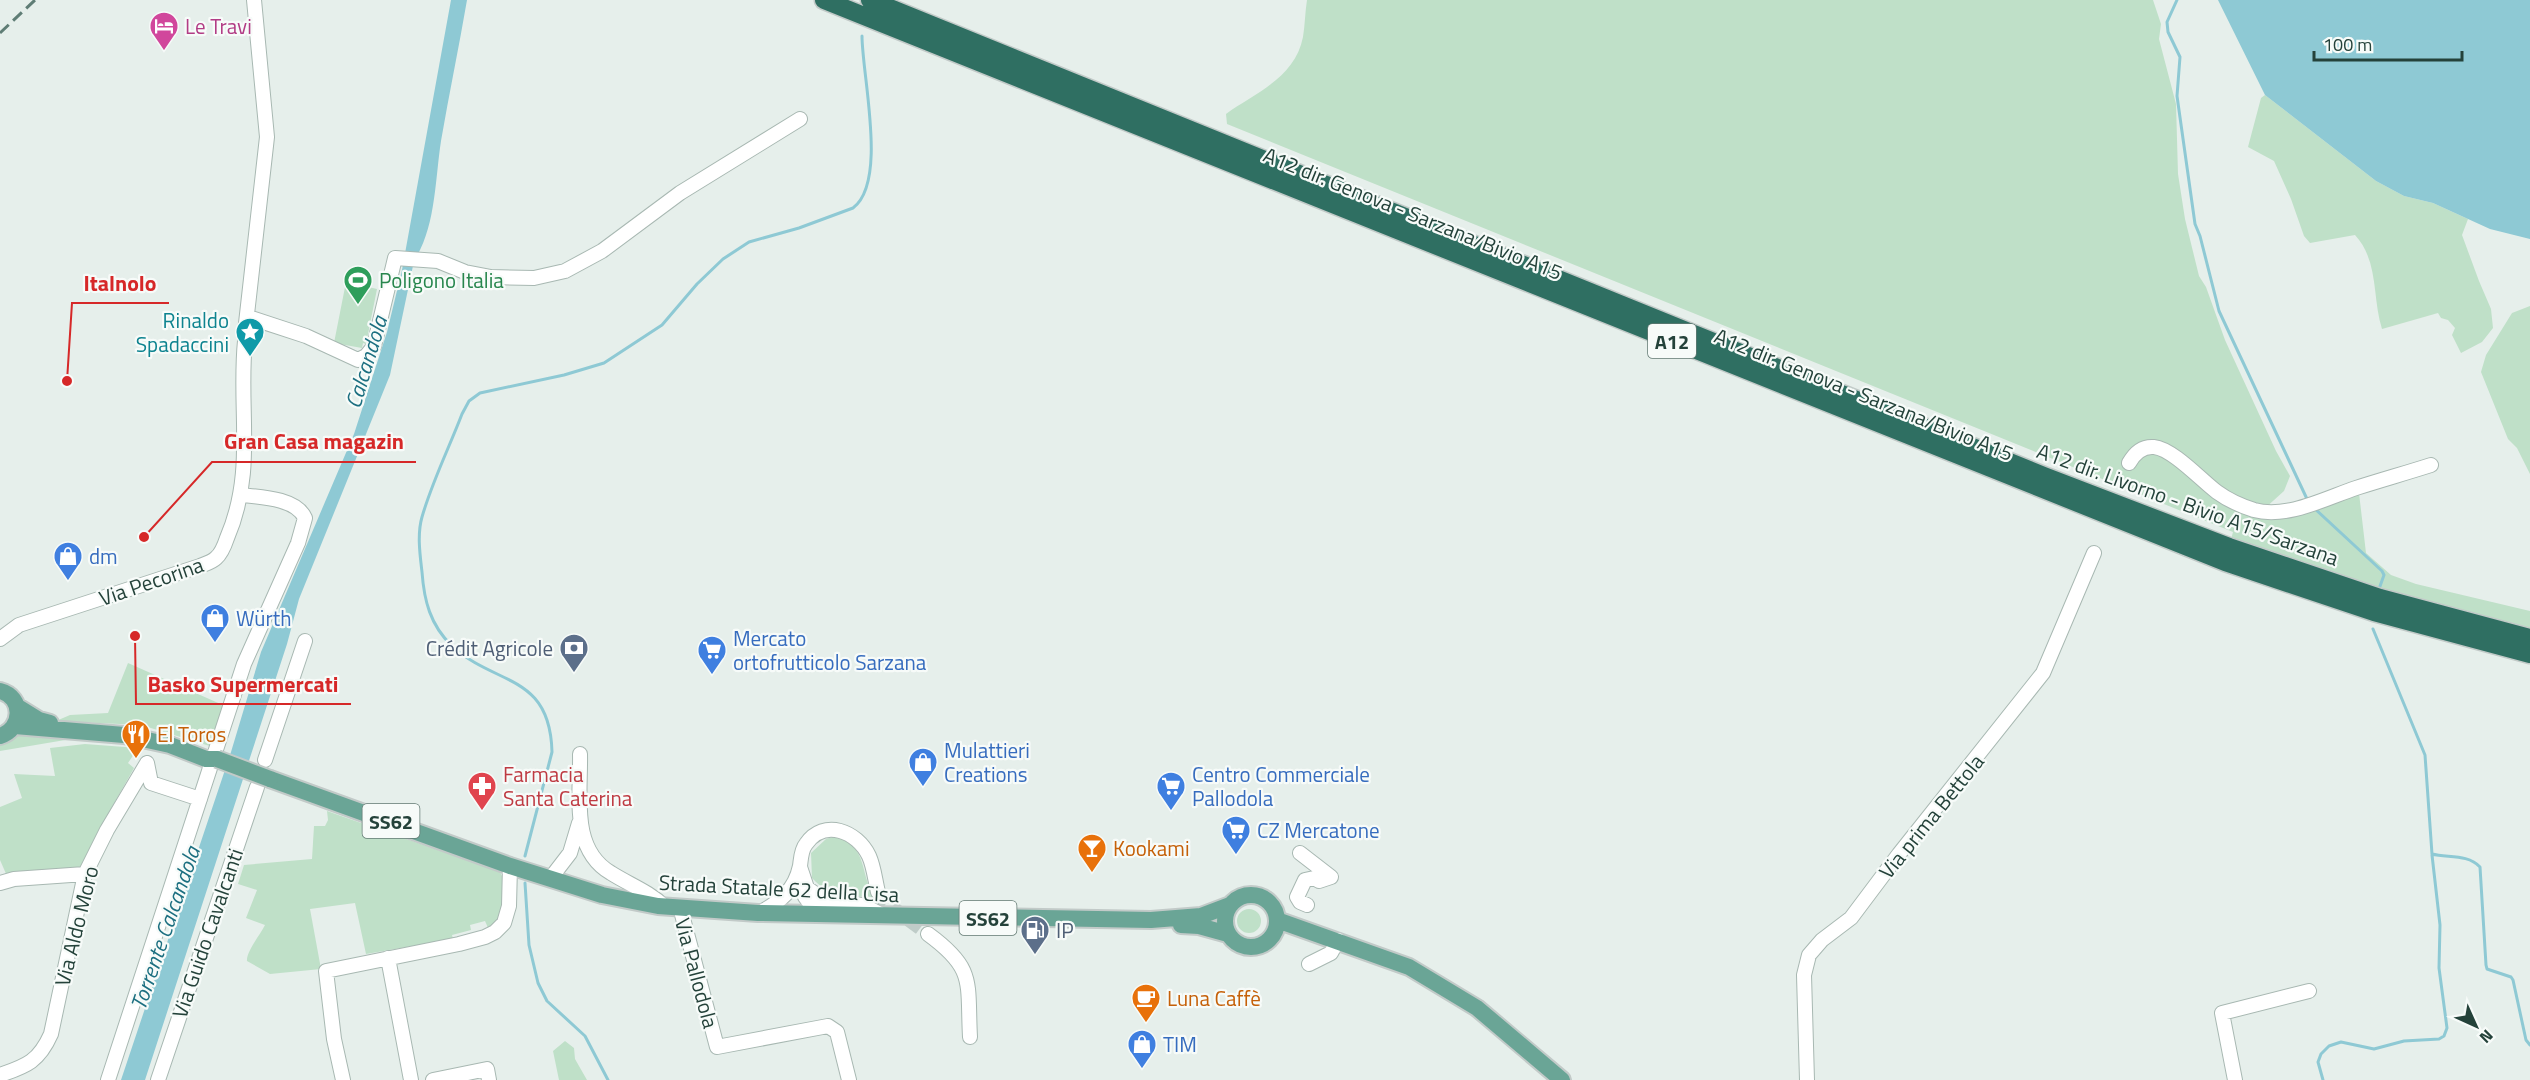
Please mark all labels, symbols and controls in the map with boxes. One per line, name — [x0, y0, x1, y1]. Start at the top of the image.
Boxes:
hotel icon: Le Travi — [148, 10, 180, 52]
place label: Le Travi — [185, 10, 252, 42]
scale bar — [2314, 24, 2462, 62]
text: 100 m — [2323, 31, 2372, 58]
street label: A12 dir. Genova - Sarzana/Bivio A15 — [1259, 138, 1567, 288]
callout: Italnolo — [72, 263, 169, 303]
sports icon: Poligono Italia — [342, 264, 374, 306]
place label: Poligono Italia — [379, 264, 504, 296]
text: Italnolo — [84, 266, 157, 300]
place label: Rinaldo Spadaccini — [136, 304, 229, 360]
water label: Calcandola — [336, 310, 397, 412]
place icon: Rinaldo Spadaccini — [234, 316, 266, 358]
street label: A12 dir. Genova - Sarzana/Bivio A15 — [1710, 319, 2018, 469]
road number: A12 — [1648, 324, 1696, 358]
callout: Gran Casa magazin — [212, 422, 416, 462]
text: Gran Casa magazin — [224, 424, 404, 458]
street label: A12 dir. Livorno - Bivio A15/Sarzana — [2033, 434, 2344, 574]
shop icon: dm — [52, 540, 84, 582]
place label: dm — [89, 540, 118, 572]
street label: Via Pecorina — [94, 548, 208, 614]
shop icon: Würth — [199, 602, 231, 644]
place label: Würth — [236, 602, 291, 634]
place label: Mercato ortofrutticolo Sarzana — [733, 622, 927, 678]
place label: Crédit Agricole — [426, 632, 553, 664]
bank icon: Crédit Agricole — [558, 632, 590, 674]
supermarket icon: Mercato ortofrutticolo Sarzana — [696, 634, 728, 676]
callout: Basko Supermercati — [136, 664, 351, 704]
text: Basko Supermercati — [148, 667, 338, 701]
restaurant icon: El Toros — [120, 718, 152, 760]
place label: El Toros — [157, 718, 226, 750]
place label: Mulattieri Creations — [944, 734, 1030, 790]
shop icon: Mulattieri Creations — [907, 746, 939, 788]
street label: Via prima Bettola — [1871, 746, 1992, 885]
place label: Farmacia Santa Caterina — [503, 758, 633, 814]
place label: Centro Commerciale Pallodola — [1192, 758, 1370, 814]
pharmacy icon: Farmacia Santa Caterina — [466, 770, 498, 812]
supermarket icon: Centro Commerciale Pallodola — [1155, 770, 1187, 812]
road number: SS62 — [362, 804, 420, 838]
supermarket icon: CZ Mercatone — [1220, 814, 1252, 856]
place label: CZ Mercatone — [1257, 814, 1380, 846]
bar icon: Kookami — [1076, 832, 1108, 874]
place label: Kookami — [1113, 832, 1189, 864]
water label: Torrente Calcandola — [121, 840, 210, 1014]
street label: Via Guido Cavalcanti — [163, 844, 251, 1022]
street label: Via Aldo Moro — [46, 862, 106, 990]
street label: Strada Statale 62 della Cisa — [658, 866, 900, 910]
road number: SS62 — [960, 901, 1016, 935]
street label: Via Pallodola — [667, 914, 727, 1032]
fuel station icon: IP — [1019, 914, 1051, 956]
place label: IP — [1056, 914, 1074, 946]
cafe icon: Luna Caffè — [1130, 982, 1162, 1024]
place label: Luna Caffè — [1167, 982, 1261, 1014]
north arrow — [2446, 996, 2506, 1056]
text: N — [2474, 1024, 2499, 1049]
shop icon: TIM — [1126, 1028, 1158, 1070]
place label: TIM — [1163, 1028, 1197, 1060]

